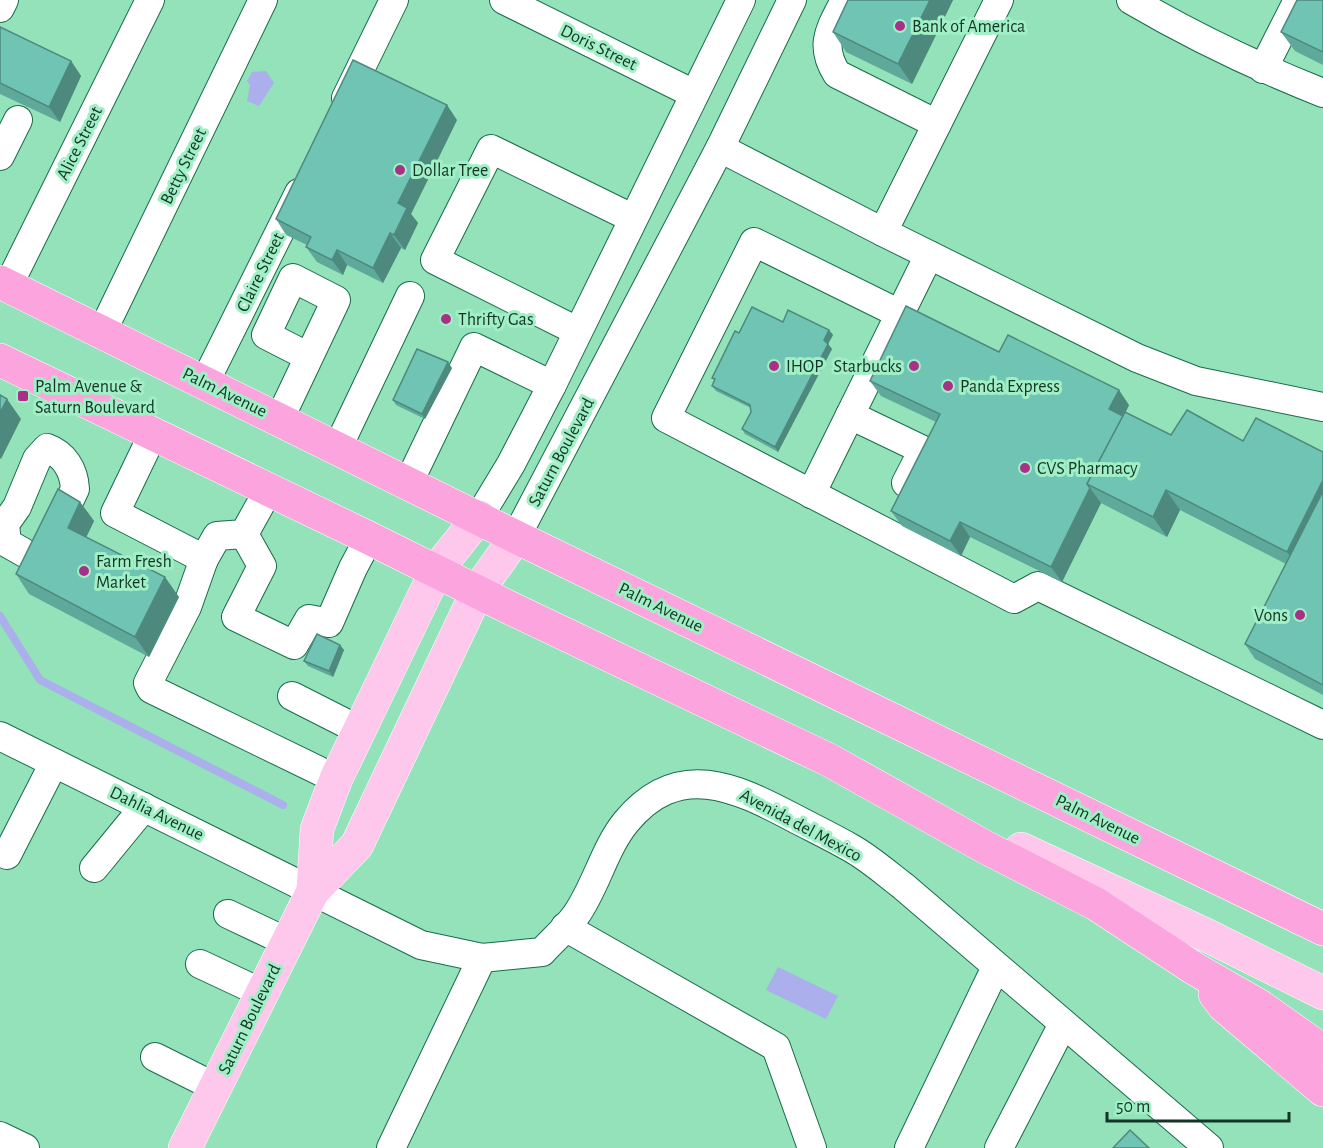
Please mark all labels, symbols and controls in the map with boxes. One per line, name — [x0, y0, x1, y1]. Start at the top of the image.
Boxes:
place label: Bank of America — [912, 18, 1025, 36]
marker: Bank of America — [893, 19, 907, 33]
street label: Doris Street — [558, 22, 640, 74]
street label: Alice Street — [54, 104, 106, 183]
street label: Betty Street — [158, 125, 210, 207]
place label: Dollar Tree — [412, 162, 488, 180]
marker: Dollar Tree — [393, 163, 407, 177]
street label: Claire Street — [234, 230, 288, 315]
place label: Thrifty Gas — [458, 311, 534, 329]
marker: Thrifty Gas — [439, 312, 453, 326]
place label: IHOP — [786, 358, 824, 376]
place label: Starbucks — [834, 358, 902, 376]
marker: IHOP — [767, 359, 781, 373]
marker: Starbucks — [907, 359, 921, 373]
street label: Palm Avenue — [179, 365, 270, 421]
place label: Palm Avenue & Saturn Boulevard — [35, 378, 155, 417]
place label: Panda Express — [960, 378, 1060, 396]
marker: Panda Express — [941, 379, 955, 393]
marker: Palm Avenue & Saturn Boulevard — [16, 389, 30, 403]
street label: Saturn Boulevard — [526, 395, 598, 510]
place label: CVS Pharmacy — [1037, 460, 1138, 478]
marker: CVS Pharmacy — [1018, 461, 1032, 475]
place label: Farm Fresh Market — [96, 553, 172, 592]
marker: Farm Fresh Market — [77, 564, 91, 578]
street label: Palm Avenue — [615, 580, 706, 636]
place label: Vons — [1254, 607, 1288, 625]
marker: Vons — [1293, 608, 1307, 622]
street label: Dahlia Avenue — [107, 783, 206, 844]
street label: Avenida del Mexico — [737, 786, 865, 866]
street label: Palm Avenue — [1052, 792, 1143, 848]
street label: Saturn Boulevard — [215, 962, 284, 1077]
scale bar — [1107, 1085, 1288, 1123]
text: 50 m — [1116, 1098, 1150, 1116]

